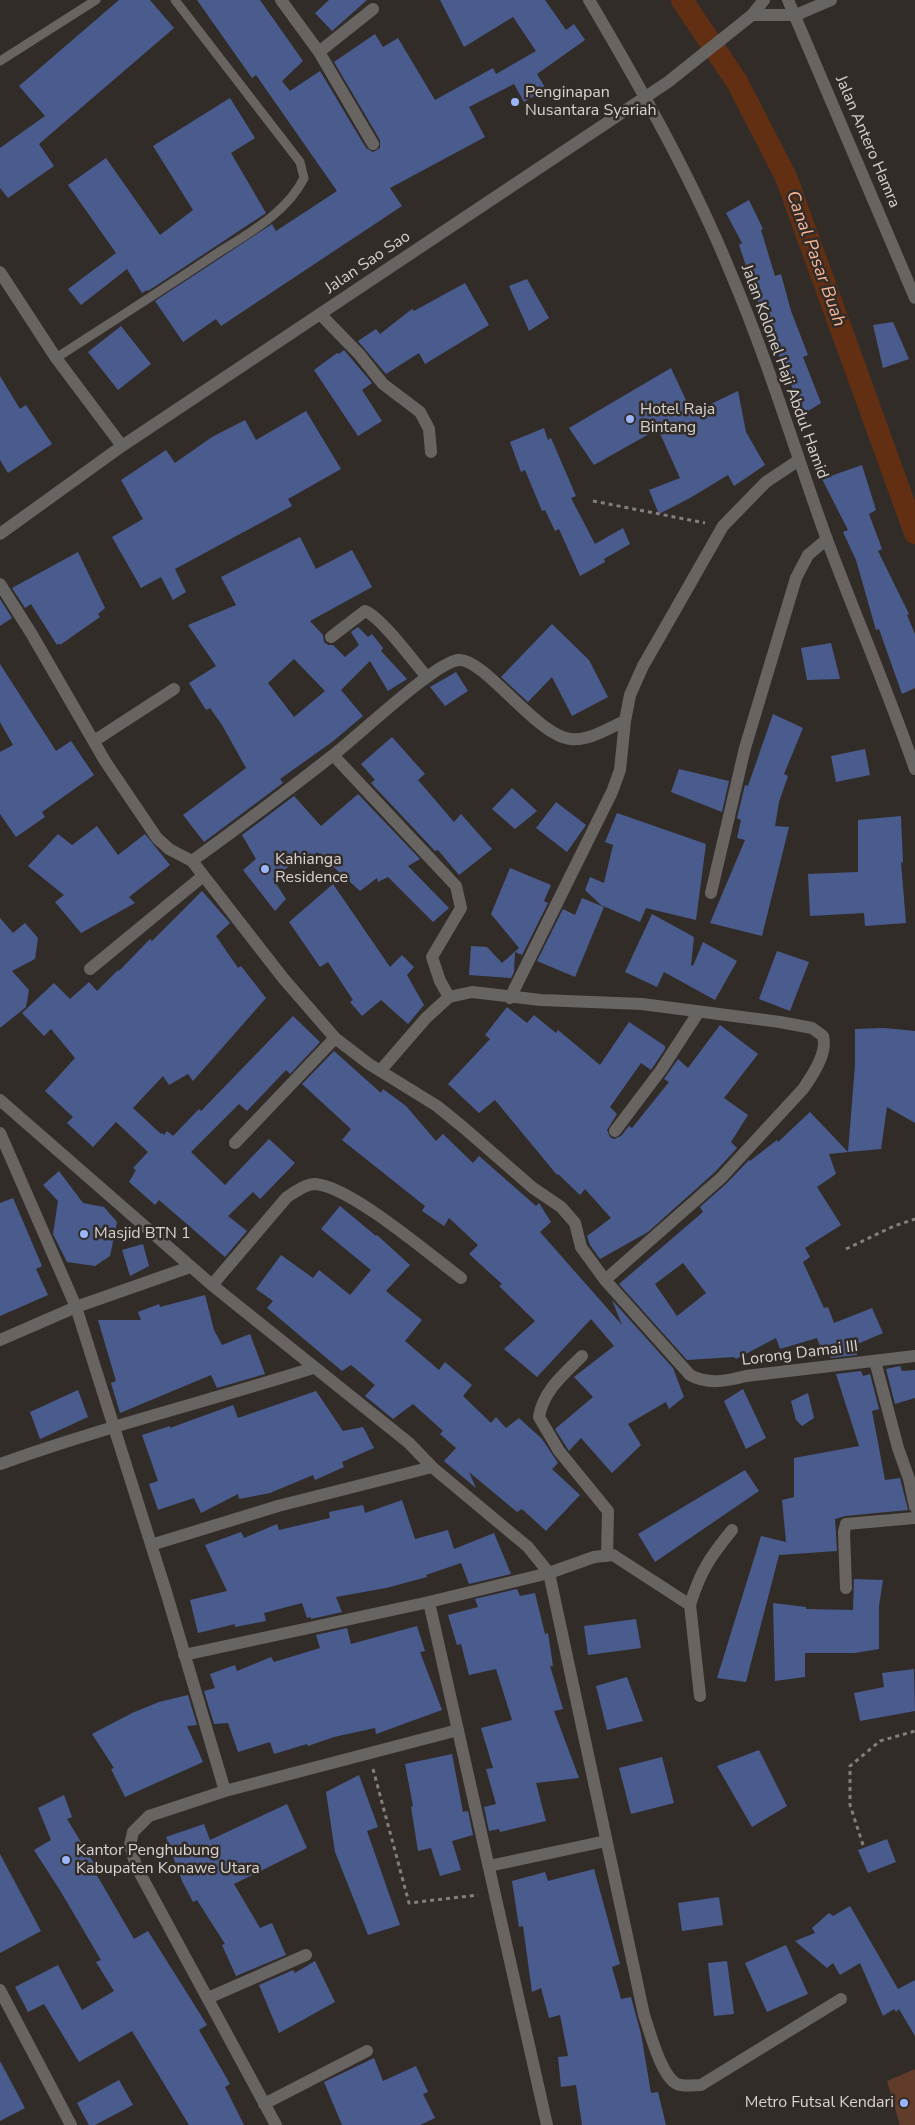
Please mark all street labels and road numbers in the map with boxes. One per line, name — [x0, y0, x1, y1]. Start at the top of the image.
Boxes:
street label: Jalan Antero Hamra — [830, 73, 904, 211]
street label: Jalan Sao Sao — [322, 227, 414, 299]
street label: Jalan Kolonel Haji Abdul Hamid — [736, 262, 832, 482]
street label: Lorong Damai III — [741, 1337, 859, 1371]

